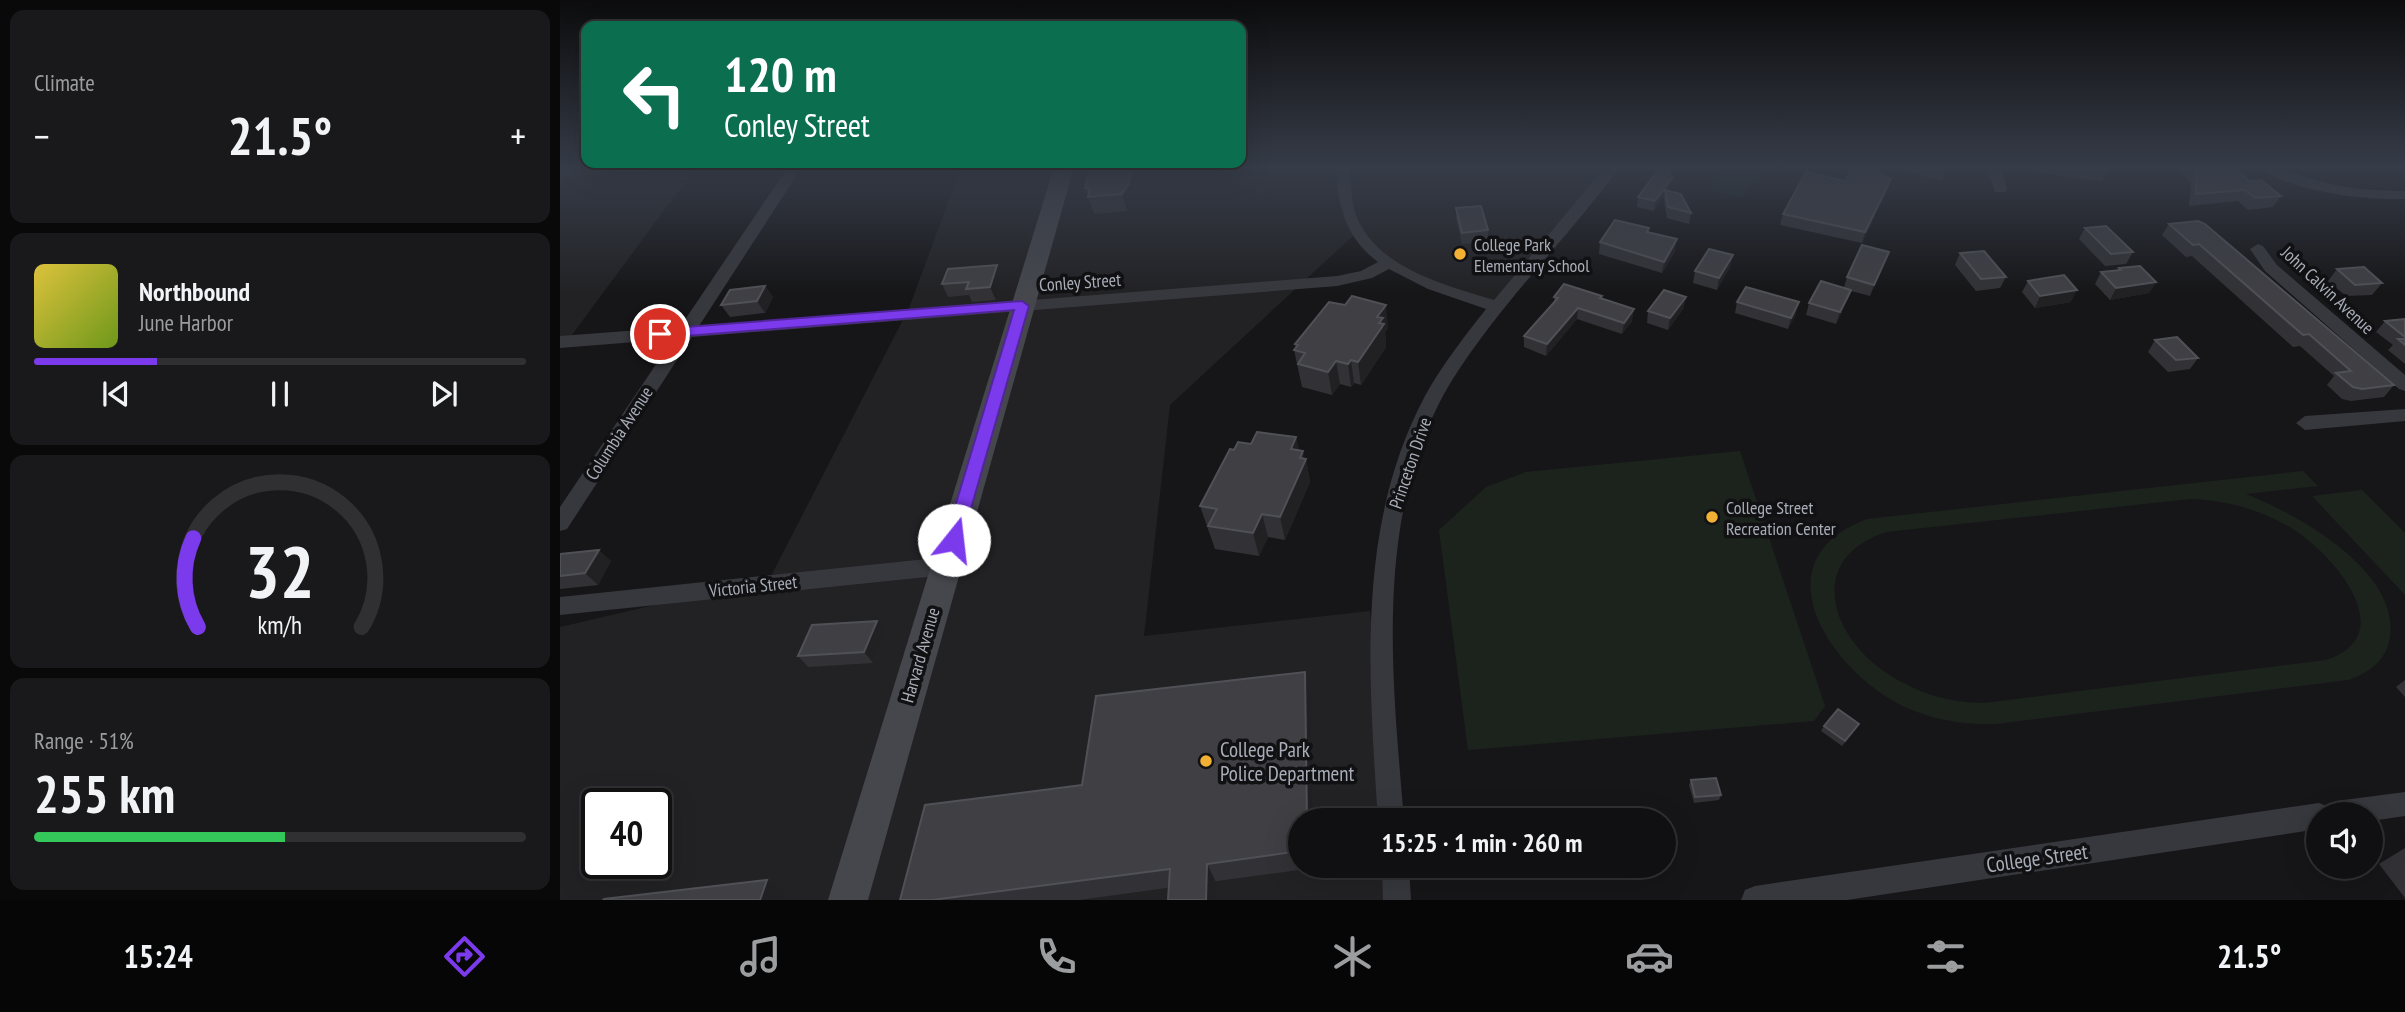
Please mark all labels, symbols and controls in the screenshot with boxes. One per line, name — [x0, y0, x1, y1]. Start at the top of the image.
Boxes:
text: 120 m — [724, 42, 837, 106]
icon: left — [609, 49, 700, 140]
text: Climate — [34, 68, 95, 97]
text: 21.5° — [228, 102, 332, 169]
text: Conley Street — [724, 104, 870, 146]
text: − — [34, 111, 50, 160]
text: + — [510, 111, 526, 160]
place label: College Park Elementary School — [1474, 233, 1590, 277]
street label: John Calvin Avenue — [2276, 240, 2379, 339]
marker: College Park Elementary School — [1452, 246, 1468, 262]
street label: Conley Street — [1038, 268, 1122, 296]
text: Northbound — [139, 275, 250, 308]
pin — [630, 304, 690, 364]
text: June Harbor — [139, 308, 233, 337]
icon: arrive — [641, 315, 679, 353]
icon: previous — [97, 375, 135, 413]
icon: pause — [261, 375, 299, 413]
icon: next — [425, 375, 463, 413]
street label: Columbia Avenue — [580, 382, 658, 484]
street label: Princeton Drive — [1384, 414, 1436, 512]
place label: College Street Recreation Center — [1726, 496, 1836, 540]
position arrow — [917, 503, 991, 577]
marker: College Street Recreation Center — [1704, 509, 1720, 525]
text: 32 — [245, 524, 315, 618]
street label: Victoria Street — [707, 570, 798, 602]
street label: Harvard Avenue — [896, 605, 944, 705]
text: km/h — [258, 609, 302, 641]
text: Range · 51% — [34, 726, 134, 755]
place label: College Park Police Department — [1220, 736, 1354, 787]
marker: College Park Police Department — [1198, 753, 1214, 769]
text: 255 km — [34, 760, 175, 827]
speed limit sign: 40 — [581, 788, 672, 879]
map controls — [2306, 802, 2383, 879]
button: sound — [2306, 802, 2383, 879]
text: 15:25 · 1 min · 260 m — [1382, 826, 1582, 859]
street label: College Street — [1985, 837, 2090, 878]
icon: directions — [440, 932, 489, 981]
icon: music — [736, 932, 785, 981]
icon: phone — [1032, 932, 1081, 981]
icon: climate — [1328, 932, 1377, 981]
icon: car — [1625, 932, 1674, 981]
icon: filters — [1921, 932, 1970, 981]
text: 15:24 — [124, 935, 193, 977]
text: 21.5° — [2217, 935, 2281, 977]

